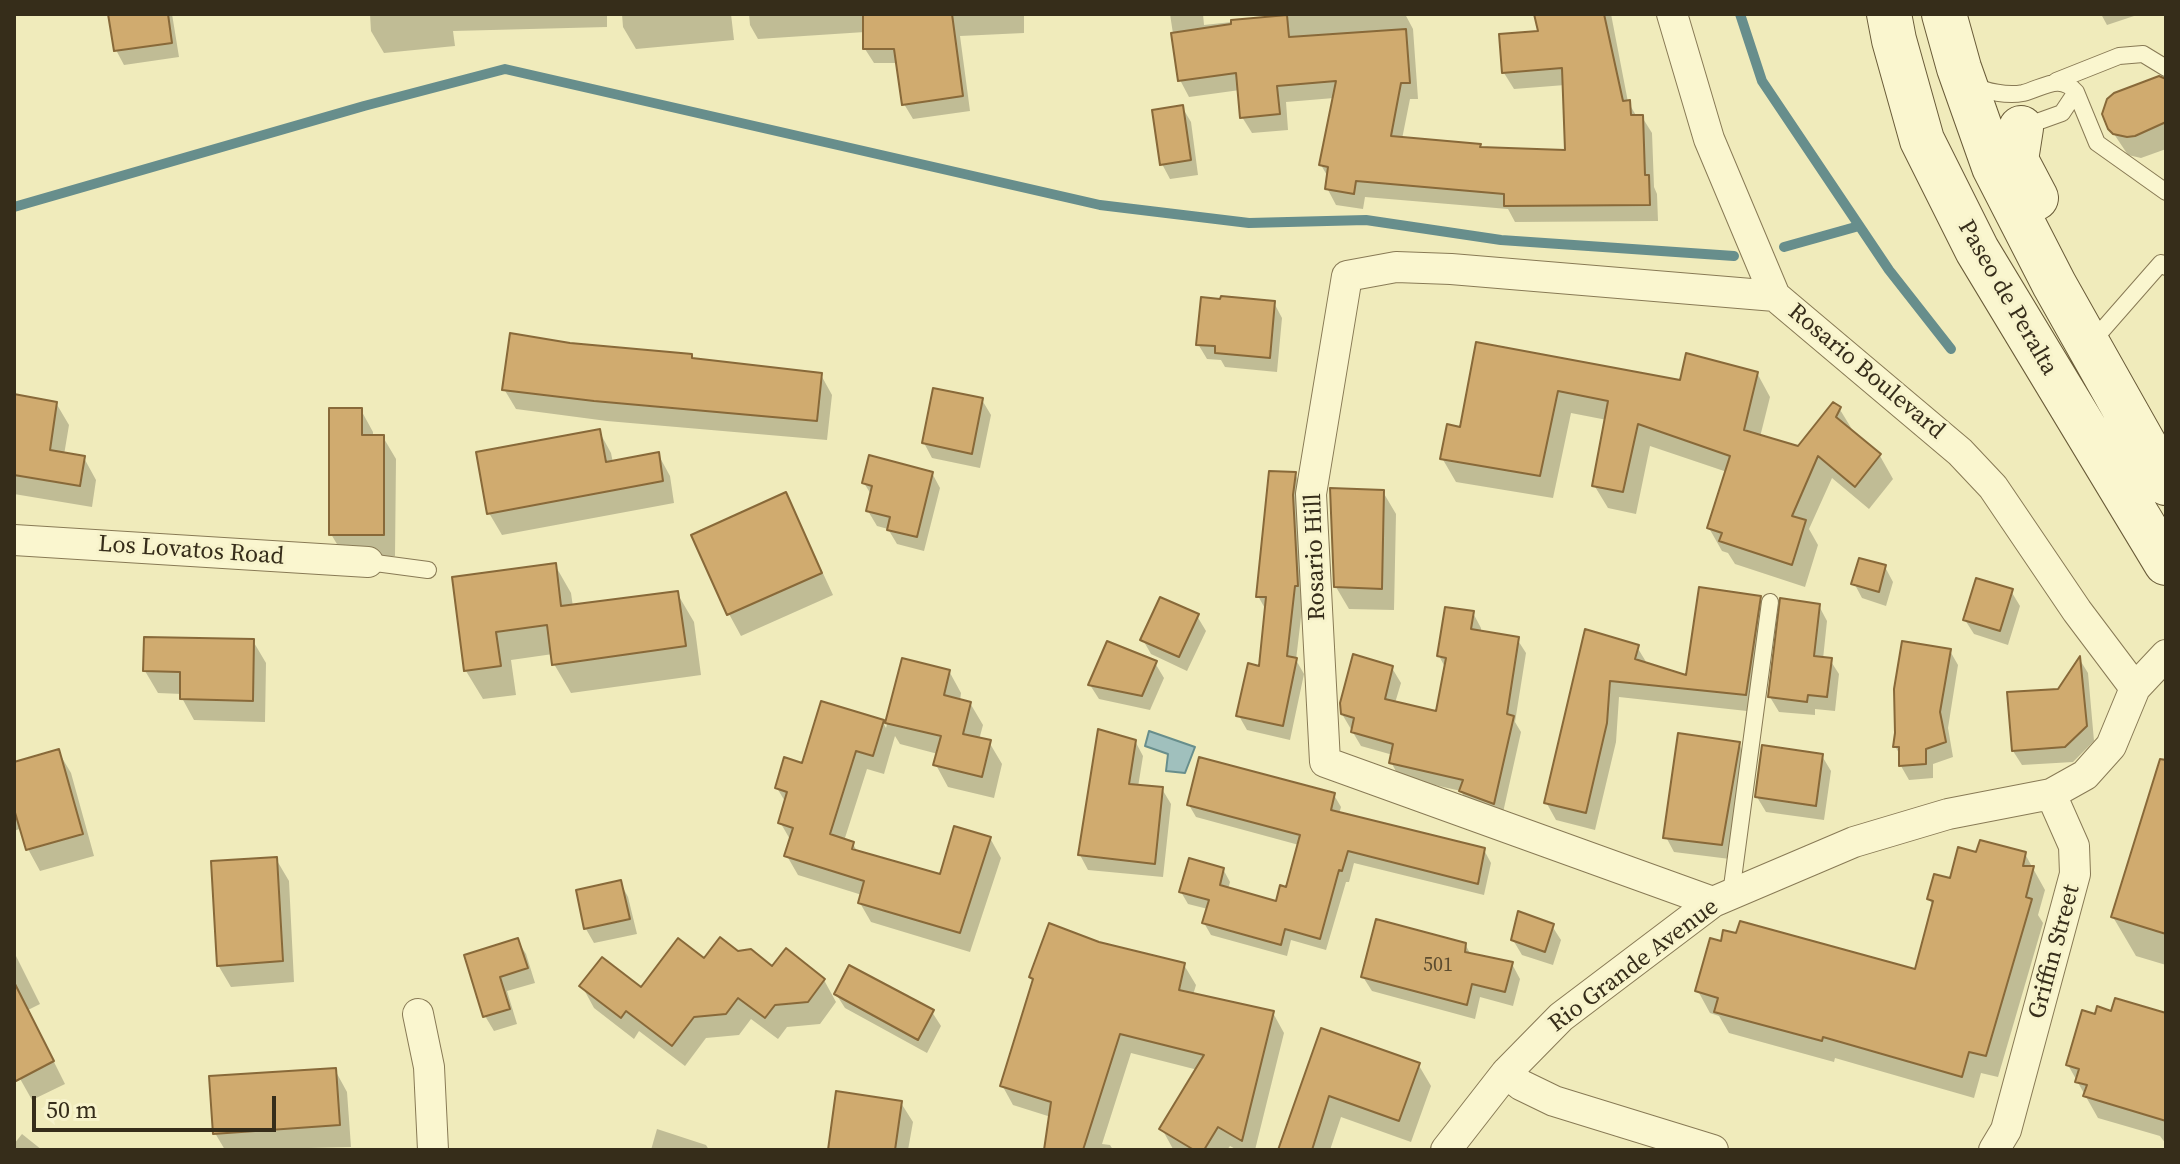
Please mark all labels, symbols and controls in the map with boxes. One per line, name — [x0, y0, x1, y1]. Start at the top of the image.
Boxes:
street label: Paseo de Peralta — [1951, 215, 2063, 381]
street label: Rosario Boulevard — [1782, 298, 1950, 446]
street label: Rosario Hill — [1299, 493, 1333, 621]
street label: Los Lovatos Road — [97, 530, 285, 572]
street label: Griffin Street — [2023, 882, 2087, 1022]
street label: Rio Grande Avenue — [1544, 893, 1724, 1039]
house number: 501 — [1423, 954, 1453, 978]
scale bar — [36, 1080, 280, 1130]
text: 50 m — [46, 1093, 97, 1126]

